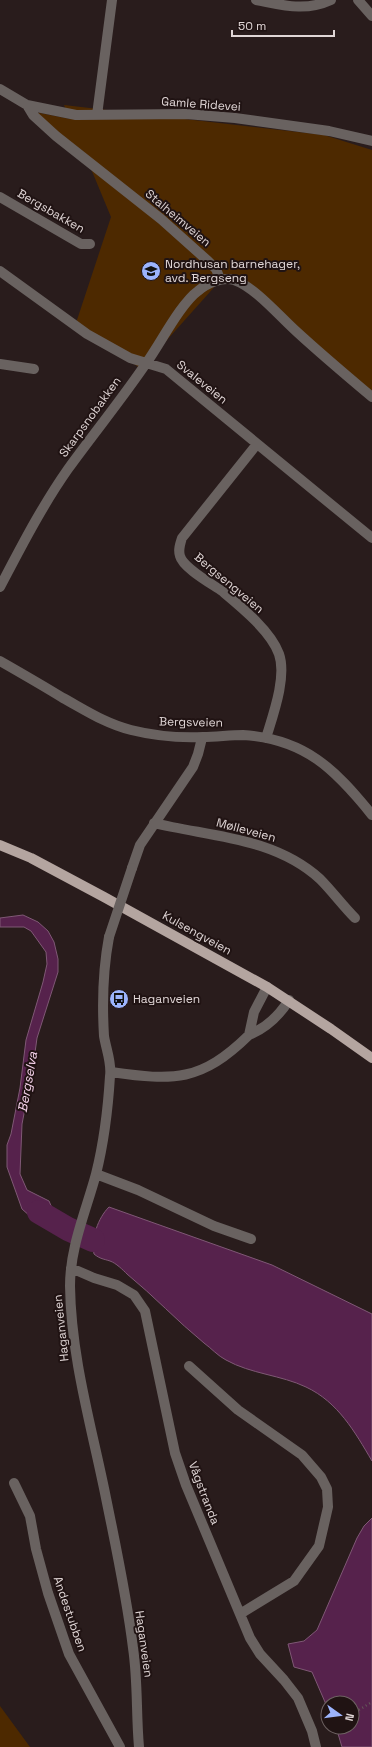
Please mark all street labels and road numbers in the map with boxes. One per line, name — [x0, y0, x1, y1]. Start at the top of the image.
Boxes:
street label: Gamle Ridevei — [161, 93, 241, 115]
street label: Bergsbakken — [14, 185, 88, 237]
street label: Stalheimveien — [142, 186, 214, 250]
street label: Svaleveien — [173, 357, 231, 407]
street label: Skarpsnobakken — [55, 374, 125, 460]
street label: Bergsengveien — [191, 549, 267, 617]
street label: Bergsveien — [159, 713, 223, 731]
street label: Mølleveien — [214, 814, 278, 846]
street label: Kulsengveien — [160, 907, 234, 959]
street label: Haganveien — [50, 1294, 72, 1362]
street label: Vågstranda — [185, 1459, 223, 1527]
street label: Andestubben — [50, 1574, 90, 1654]
street label: Haganveien — [131, 1610, 157, 1678]

